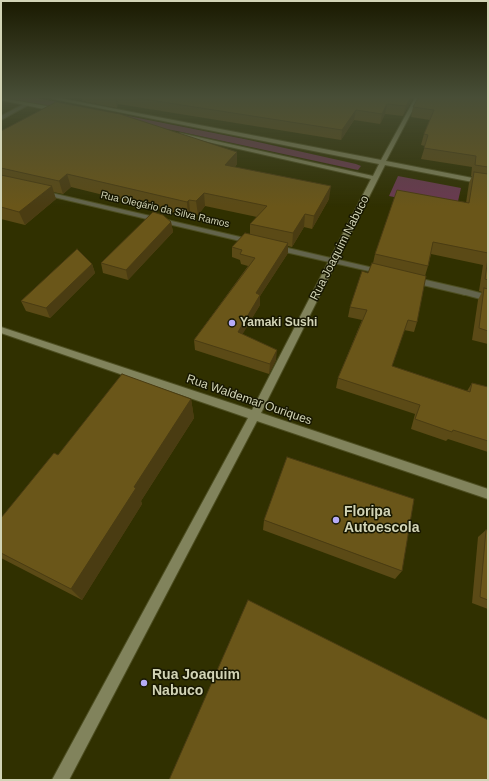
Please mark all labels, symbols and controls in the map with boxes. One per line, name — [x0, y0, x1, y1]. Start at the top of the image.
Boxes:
street label: Rua Olegário da Silva Ramos — [99, 189, 231, 231]
street label: Rua Joaquim Nabuco — [307, 193, 373, 303]
place label: Yamaki Sushi — [240, 316, 317, 330]
marker: Yamaki Sushi — [227, 318, 237, 328]
street label: Rua Waldemar Ouriques — [184, 372, 314, 428]
place label: Floripa Autoescola — [344, 504, 419, 536]
marker: Floripa Autoescola — [331, 515, 341, 525]
place label: Rua Joaquim Nabuco — [152, 667, 240, 700]
marker: Rua Joaquim Nabuco — [139, 678, 149, 688]

